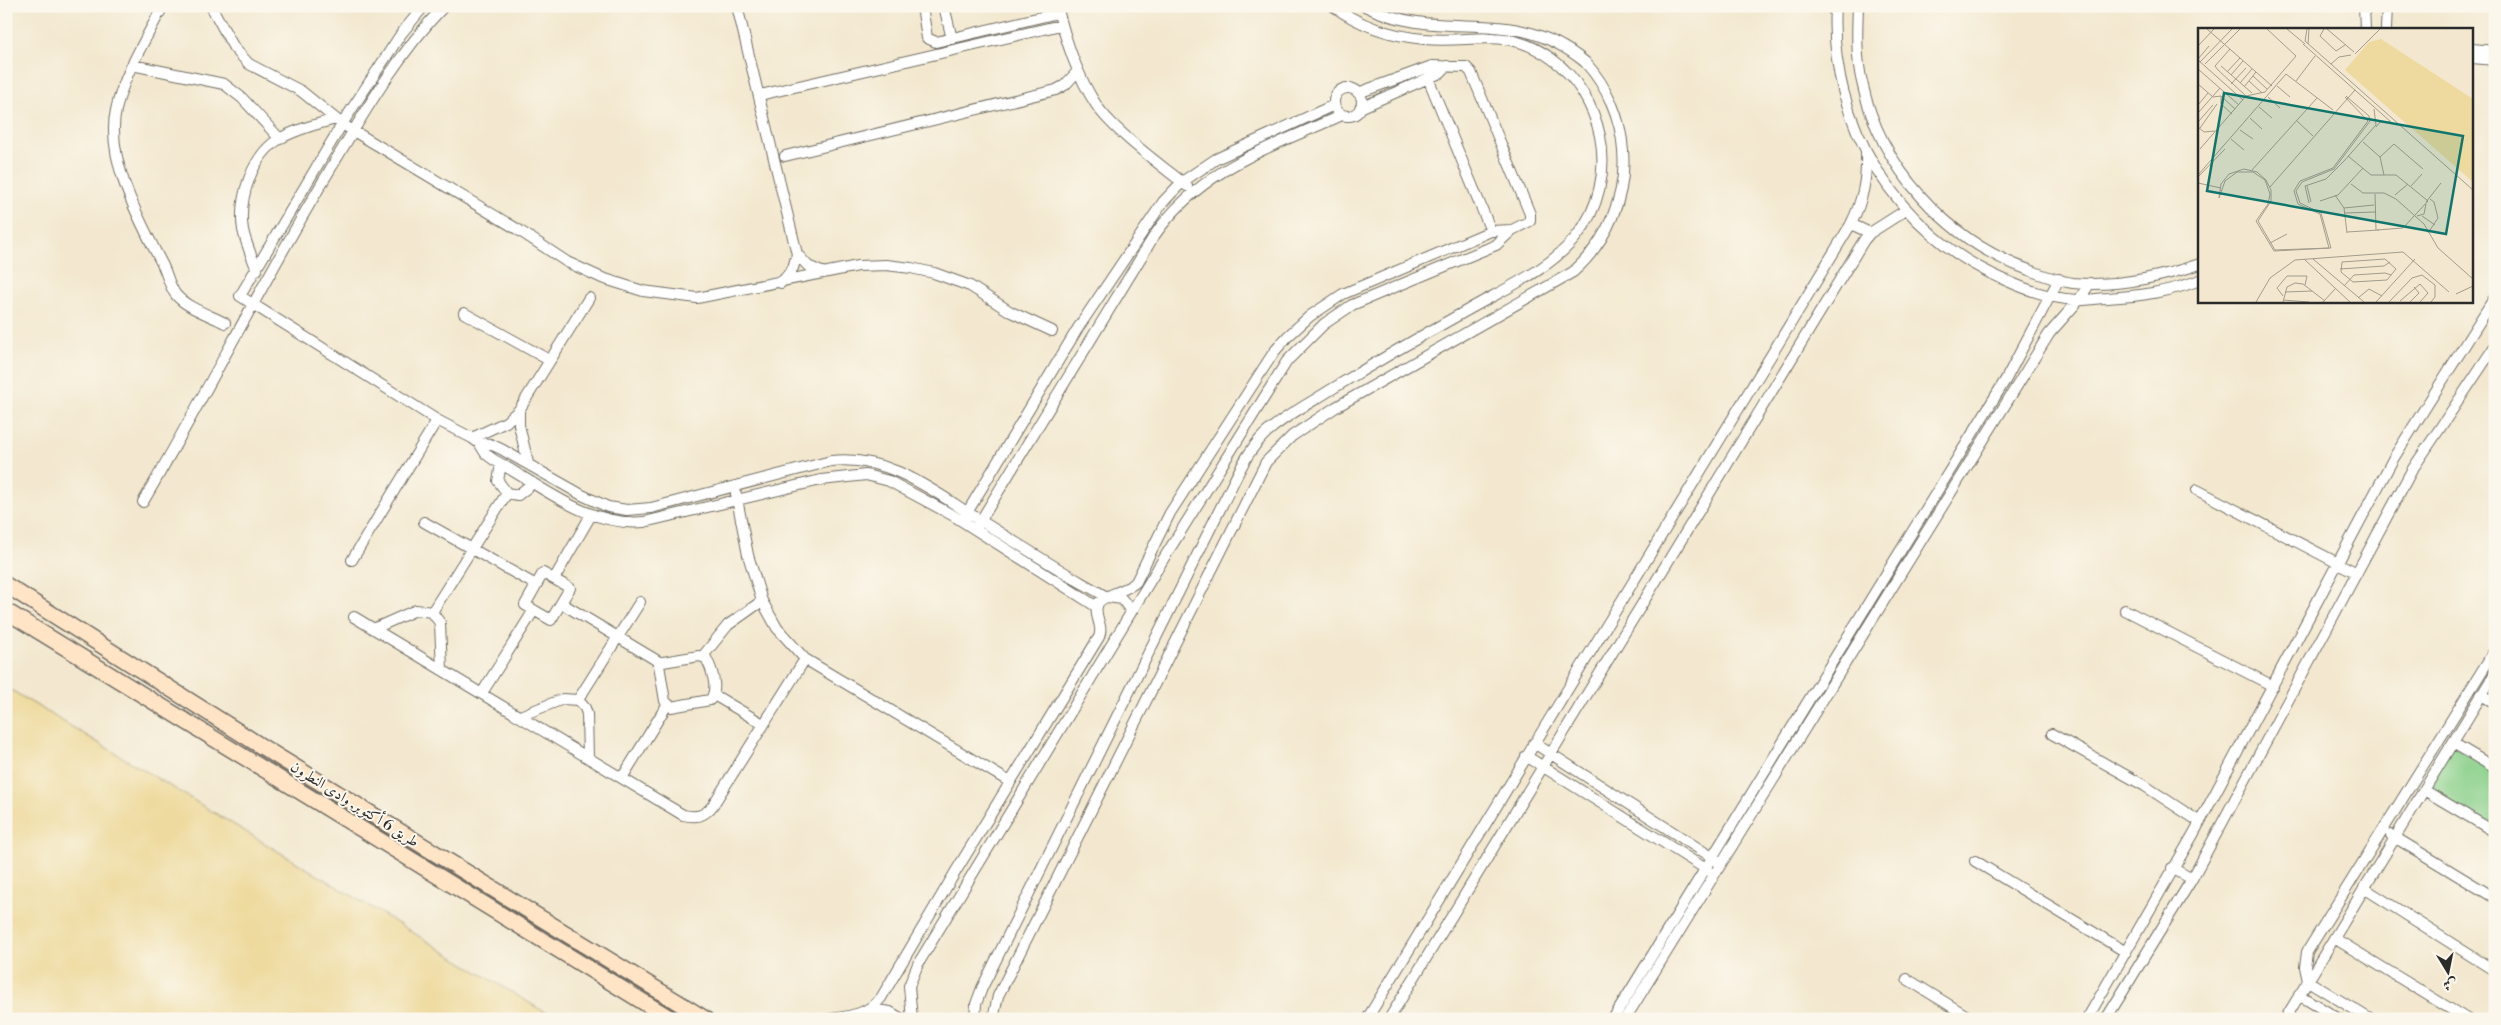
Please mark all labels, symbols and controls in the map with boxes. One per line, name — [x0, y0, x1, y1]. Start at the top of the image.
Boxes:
inset map — [2198, 28, 2474, 302]
street label: طريق 6 أكتوبر, وادى النطرون — [287, 755, 424, 852]
north arrow — [2424, 948, 2474, 998]
text: ش — [2442, 974, 2458, 994]

